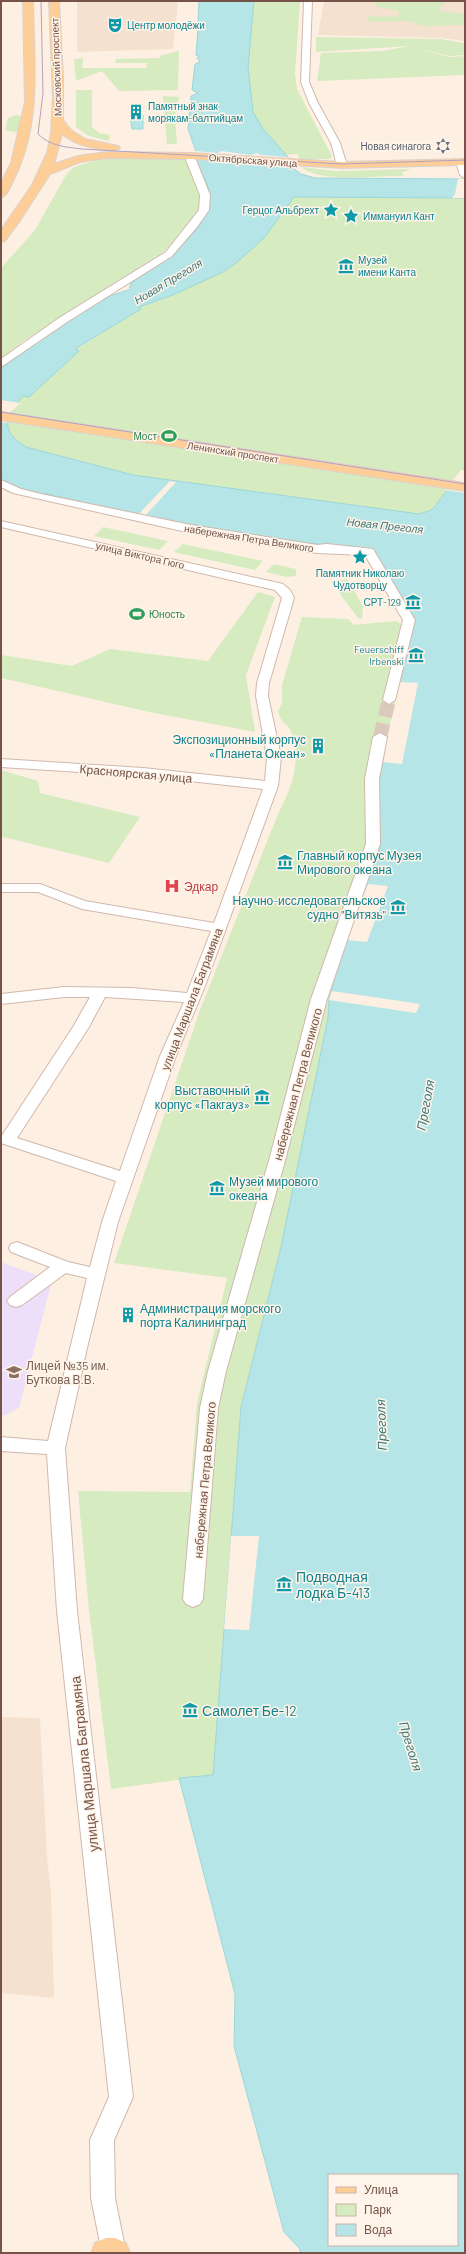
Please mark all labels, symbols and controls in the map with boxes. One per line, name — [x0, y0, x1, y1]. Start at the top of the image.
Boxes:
theatre icon: Центр молодёжи — [106, 16, 124, 34]
street label: Московский проспект — [48, 17, 64, 116]
place label: Центр молодёжи — [127, 19, 205, 31]
place label: Памятный знак морякам-балтийцам — [148, 100, 243, 124]
building icon: Памятный знак морякам-балтийцам — [127, 103, 145, 121]
synagogue icon: Новая синагога — [434, 137, 452, 155]
place label: Новая синагога — [360, 140, 431, 152]
street label: Октябрьская улица — [208, 151, 298, 169]
place icon: Герцог Альбрехт — [322, 201, 340, 219]
place label: Герцог Альбрехт — [242, 204, 319, 216]
place icon: Иммануил Кант — [342, 207, 360, 225]
place label: Иммануил Кант — [363, 210, 435, 222]
place label: Музей имени Канта — [358, 254, 417, 278]
water label: Новая Преголя — [132, 255, 205, 306]
museum icon: Музей имени Канта — [337, 257, 355, 275]
sports icon: Мост — [160, 427, 178, 445]
place label: Мост — [133, 430, 157, 442]
street label: Ленинский проспект — [186, 439, 280, 465]
water label: Новая Преголя — [346, 515, 424, 536]
street label: набережная Петра Великого — [183, 522, 315, 554]
street label: улица Виктора Гюго — [94, 539, 186, 571]
place icon: Памятник Николаю Чудотворцу — [351, 548, 369, 566]
place label: Памятник Николаю Чудотворцу — [316, 567, 405, 591]
museum icon: СРТ-129 — [404, 593, 422, 611]
place label: СРТ-129 — [363, 596, 401, 608]
sports icon: Юность — [128, 605, 146, 623]
place label: Юность — [149, 608, 185, 620]
place label: Feuerschiff Irbenski — [354, 643, 404, 667]
museum icon: Feuerschiff Irbenski — [407, 646, 425, 664]
place label: Экспозиционный корпус «Планета Океан» — [172, 732, 306, 760]
building icon: Экспозиционный корпус «Планета Океан» — [309, 737, 327, 755]
street label: Красноярская улица — [79, 761, 193, 786]
place label: Главный корпус Музея Мирового океана — [297, 848, 421, 877]
museum icon: Главный корпус Музея Мирового океана — [276, 853, 294, 871]
hospital icon: Эдкар — [163, 877, 181, 895]
place label: Эдкар — [184, 879, 218, 894]
place label: Научно-исследовательское судно "Витязь" — [232, 893, 386, 922]
museum icon: Научно-исследовательское судно "Витязь" — [389, 898, 407, 916]
street label: улица Маршала Баграмяна — [157, 925, 226, 1073]
street label: набережная Петра Великого — [270, 1006, 325, 1162]
water label: Преголя — [413, 1078, 437, 1132]
place label: Выставочный корпус «Пакгауз» — [155, 1083, 250, 1112]
museum icon: Выставочный корпус «Пакгауз» — [253, 1088, 271, 1106]
place label: Музей мирового океана — [229, 1174, 319, 1202]
museum icon: Музей мирового океана — [208, 1179, 226, 1197]
place label: Администрация морского порта Калининград — [140, 1301, 281, 1330]
building icon: Администрация морского порта Калининград — [119, 1306, 137, 1324]
place label: Лицей №35 им. Буткова В.В. — [26, 1358, 109, 1387]
school or university icon: Лицей №35 им. Буткова В.В. — [5, 1363, 23, 1381]
water label: Преголя — [372, 1399, 390, 1451]
street label: набережная Петра Великого — [190, 1401, 219, 1559]
place label: Подводная лодка Б-413 — [296, 1568, 370, 1601]
museum icon: Подводная лодка Б-413 — [275, 1575, 293, 1593]
street label: улица Маршала Баграмяна — [66, 1675, 102, 1853]
museum icon: Самолет Бе-12 — [181, 1701, 199, 1719]
place label: Самолет Бе-12 — [202, 1702, 297, 1719]
water label: Преголя — [396, 1719, 426, 1773]
legend — [328, 2174, 458, 2246]
text: Улица — [364, 2182, 398, 2197]
text: Парк — [364, 2202, 392, 2217]
text: Вода — [364, 2222, 392, 2237]

